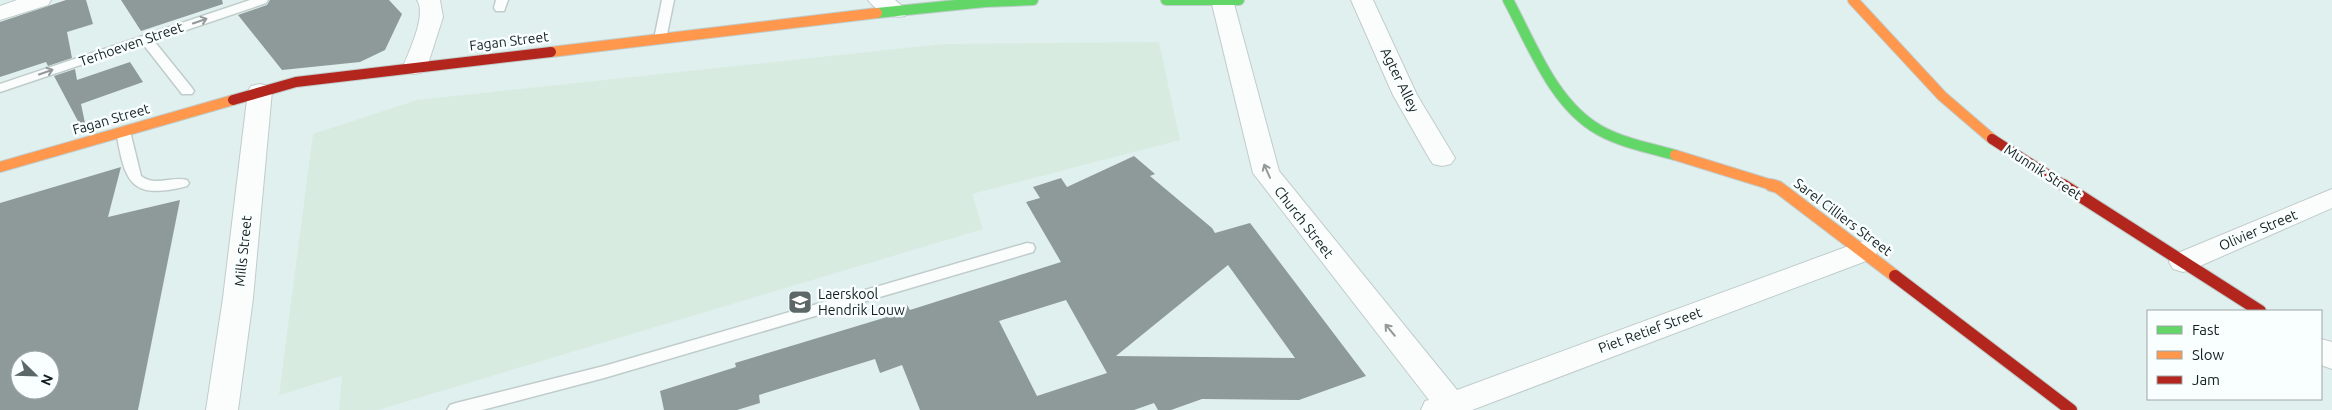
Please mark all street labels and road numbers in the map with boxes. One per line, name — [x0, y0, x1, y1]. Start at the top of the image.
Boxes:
street label: Terhoeven Street — [77, 19, 186, 69]
street label: Fagan Street — [469, 28, 550, 54]
street label: Agter Alley — [1378, 45, 1423, 115]
street label: Fagan Street — [71, 100, 152, 138]
street label: Munnik Street — [2001, 141, 2085, 203]
street label: Sarel Cilliers Street — [1791, 175, 1896, 259]
street label: Church Street — [1271, 183, 1337, 261]
street label: Olivier Street — [2216, 206, 2300, 254]
street label: Mills Street — [231, 214, 255, 287]
street label: Piet Retief Street — [1596, 304, 1704, 356]

